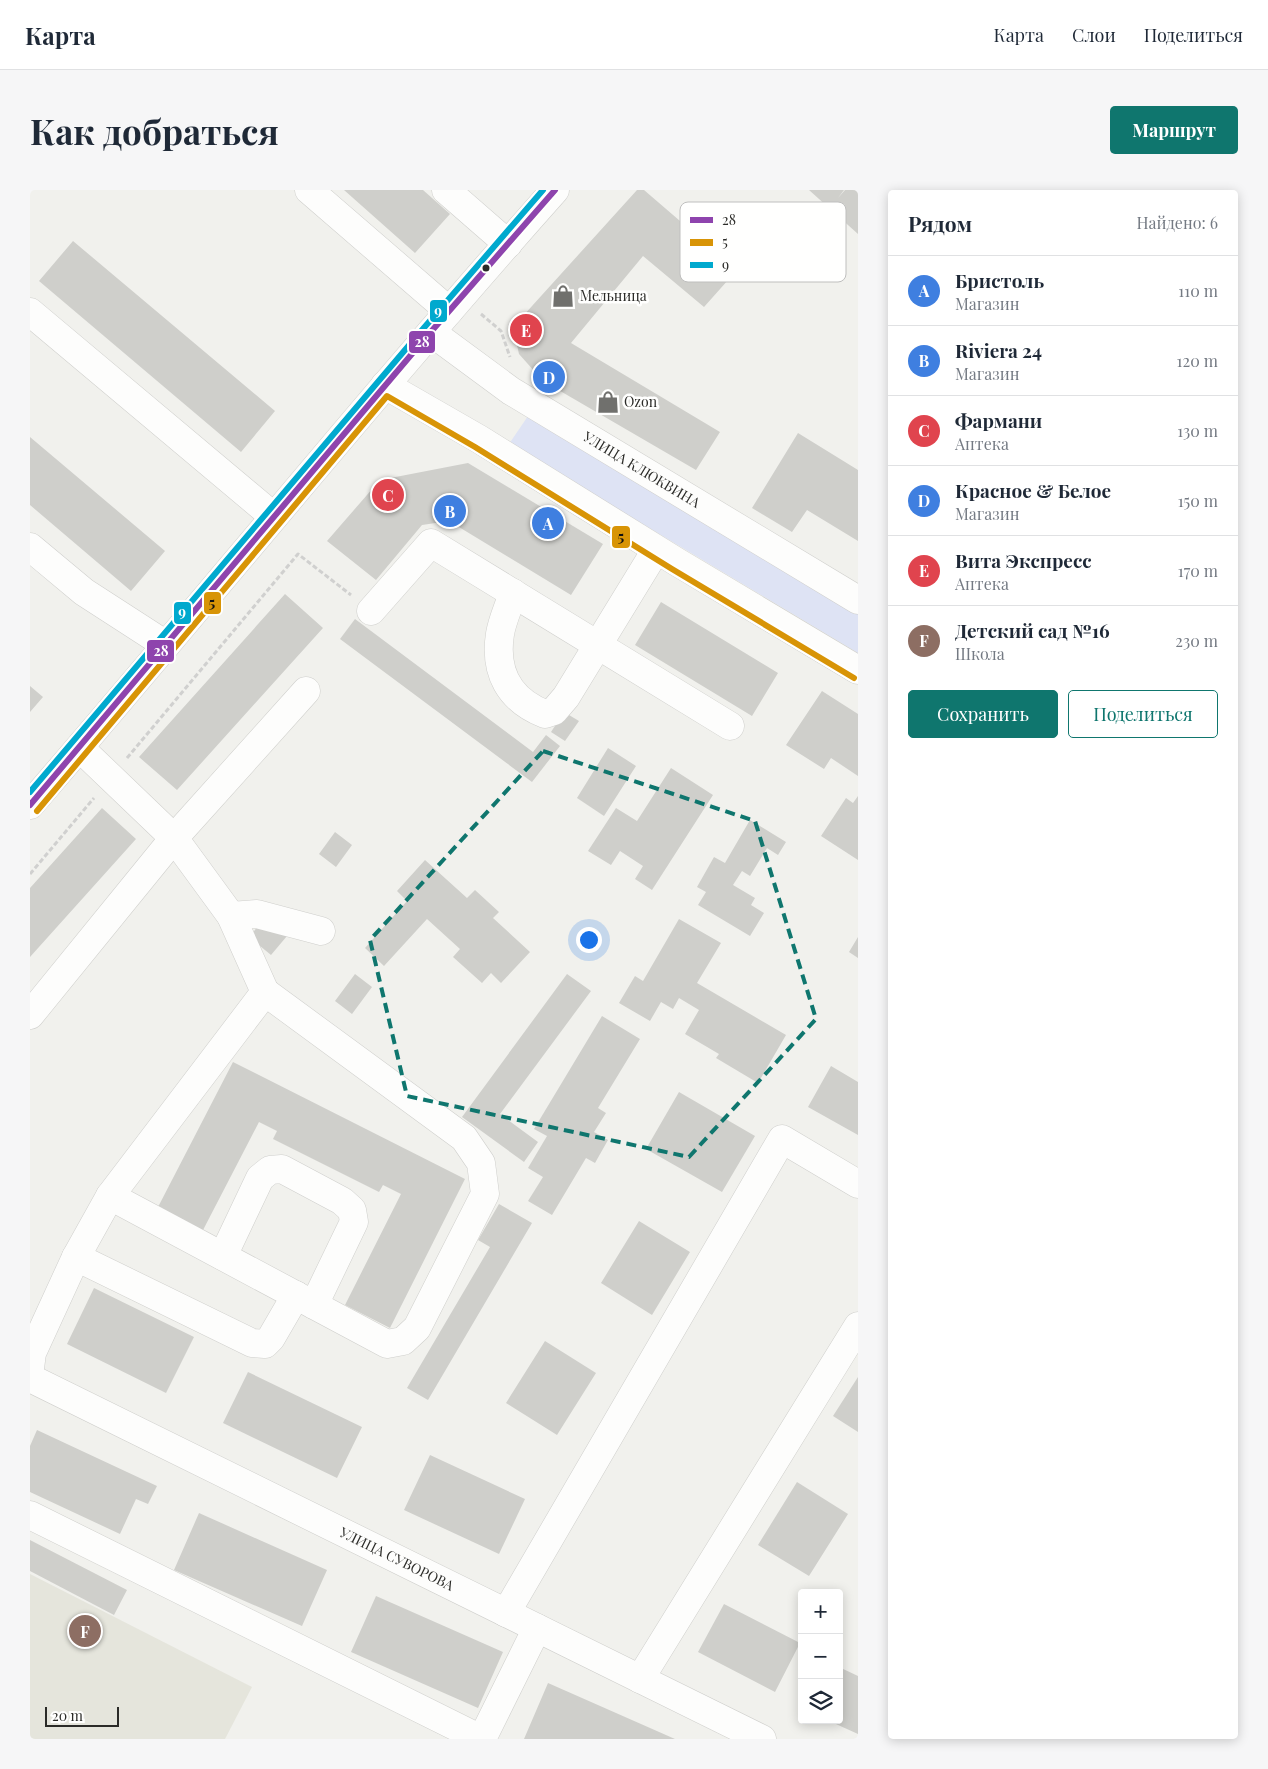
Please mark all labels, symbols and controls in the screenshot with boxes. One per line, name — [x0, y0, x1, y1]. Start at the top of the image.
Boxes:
text: Карта — [25, 19, 96, 51]
text: Карта — [993, 23, 1044, 47]
text: Слои — [1072, 23, 1116, 47]
text: Поделиться — [1144, 23, 1243, 47]
button: Маршрут — [1110, 106, 1238, 154]
text: Как добраться — [30, 107, 279, 154]
legend — [680, 202, 846, 282]
text: Рядом — [908, 209, 972, 237]
text: 28 — [722, 210, 736, 229]
text: Найдено: 6 — [1136, 212, 1218, 233]
text: 5 — [722, 232, 728, 251]
text: 9 — [722, 255, 729, 274]
unlabelled marker — [481, 263, 491, 273]
text: Бристоль — [955, 267, 1044, 293]
text: A — [919, 280, 929, 301]
text: 110 m — [1178, 280, 1218, 301]
shop icon: Мельница — [550, 283, 576, 309]
place label: Мельница — [580, 286, 647, 305]
text: Магазин — [955, 293, 1020, 314]
line badge: 9 — [429, 299, 448, 323]
text: 9 — [434, 301, 442, 320]
pin: E — [510, 311, 542, 349]
line badge: 28 — [408, 330, 436, 354]
text: 28 — [414, 332, 430, 351]
text: Riviera 24 — [955, 337, 1042, 363]
text: B — [919, 350, 929, 371]
text: 120 m — [1177, 350, 1218, 371]
pin: D — [533, 358, 565, 396]
text: Магазин — [955, 363, 1020, 384]
shop icon: Ozon — [595, 389, 621, 415]
place label: Ozon — [624, 392, 658, 411]
text: Фармани — [955, 407, 1042, 433]
text: C — [918, 420, 930, 441]
text: 130 m — [1177, 420, 1218, 441]
street label: УЛИЦА КЛЮКВИНА — [579, 426, 704, 512]
text: Аптека — [955, 433, 1009, 454]
pin: C — [372, 476, 404, 514]
text: Красное & Белое — [955, 477, 1111, 503]
text: D — [918, 490, 930, 511]
text: 150 m — [1178, 490, 1218, 511]
pin: B — [434, 492, 466, 530]
text: Магазин — [955, 503, 1020, 524]
pin: A — [532, 504, 564, 542]
line badge: 5 — [611, 525, 631, 549]
text: 5 — [618, 527, 624, 546]
text: Вита Экспресс — [955, 547, 1092, 573]
text: E — [919, 560, 929, 581]
text: 170 m — [1178, 560, 1218, 581]
text: Аптека — [955, 573, 1009, 594]
line badge: 5 — [203, 591, 222, 615]
text: 5 — [209, 593, 215, 612]
line badge: 9 — [173, 601, 192, 625]
text: 9 — [178, 602, 186, 621]
text: Детский сад №16 — [955, 617, 1110, 643]
text: F — [919, 630, 929, 651]
text: 230 m — [1175, 630, 1218, 651]
line badge: 28 — [146, 639, 175, 663]
text: 28 — [153, 641, 169, 660]
text: Школа — [955, 643, 1005, 664]
button: Сохранить — [908, 690, 1058, 738]
button: Поделиться — [1068, 690, 1218, 738]
your location — [576, 927, 602, 953]
street label: УЛИЦА СУВОРОВА — [336, 1522, 458, 1595]
map controls — [798, 1589, 843, 1724]
button: + — [798, 1589, 843, 1634]
pin: F — [69, 1612, 101, 1650]
button: − — [798, 1634, 843, 1679]
button: layers — [798, 1679, 843, 1724]
scale bar — [45, 1704, 119, 1727]
text: 20 m — [52, 1706, 83, 1725]

